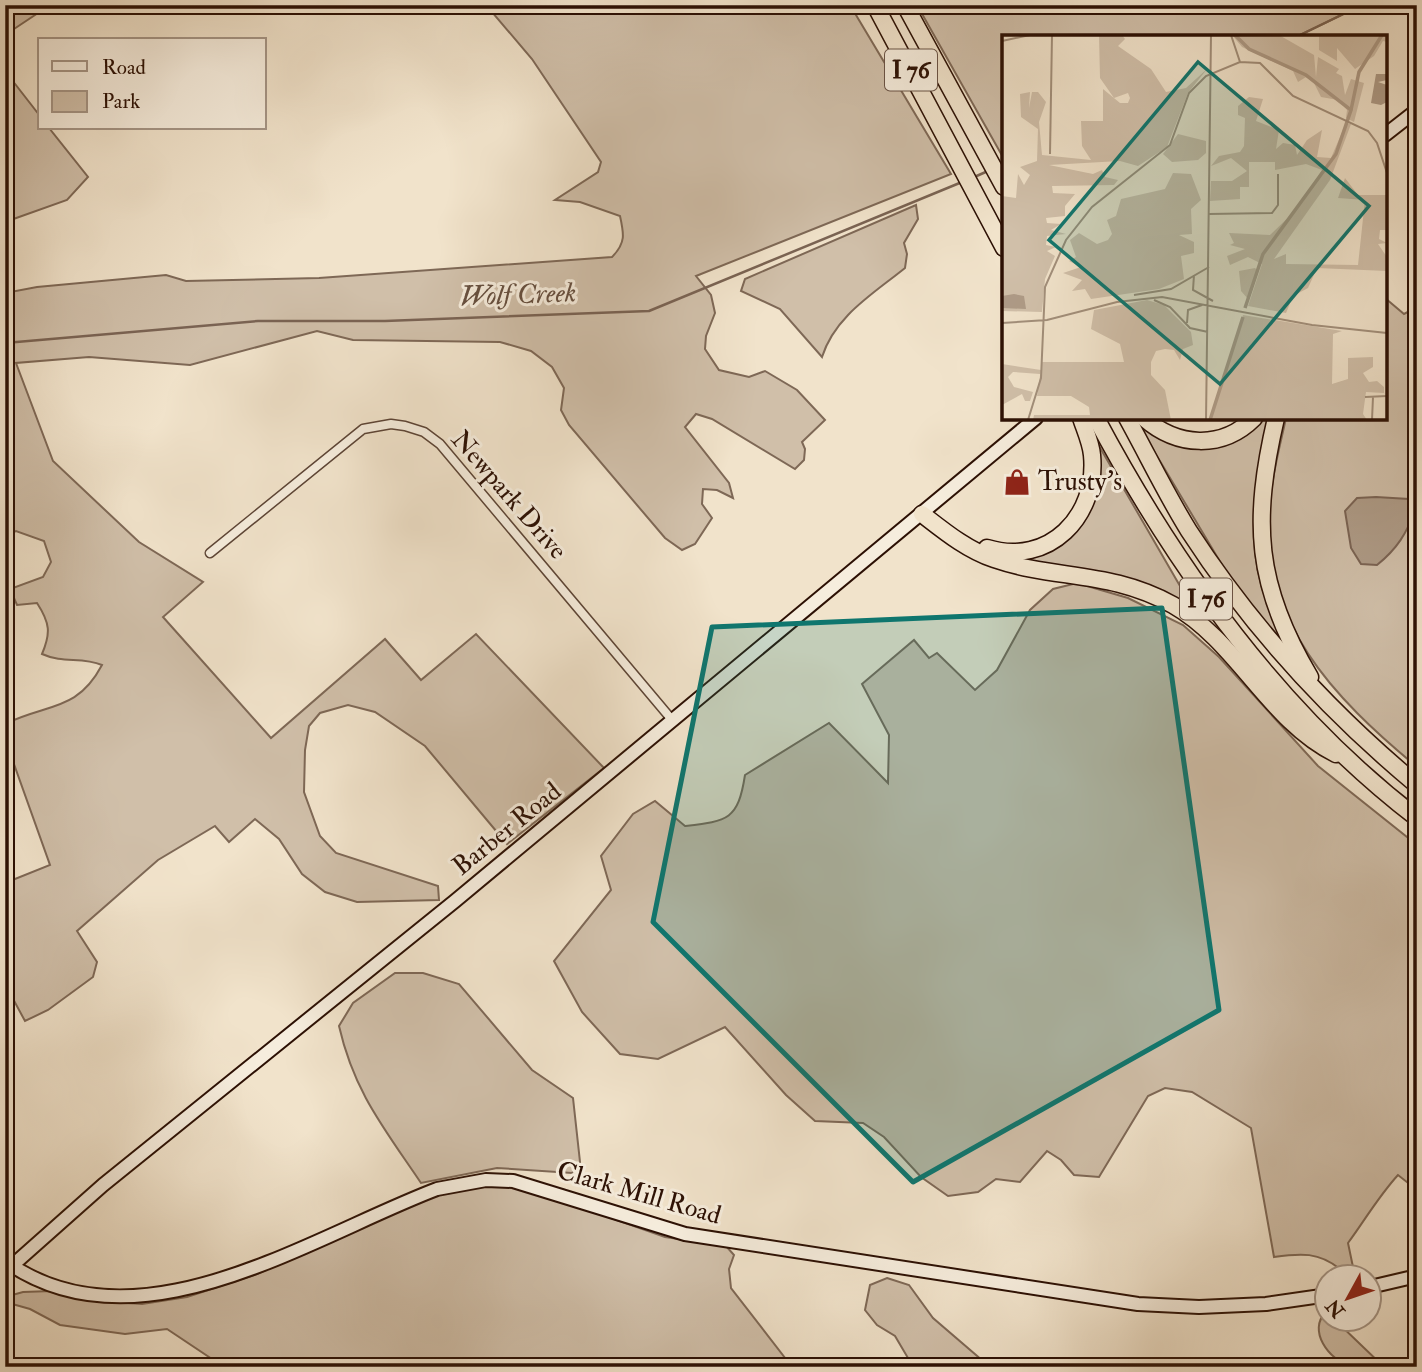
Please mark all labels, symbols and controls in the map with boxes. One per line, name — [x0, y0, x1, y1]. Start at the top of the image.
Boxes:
inset map — [1002, 35, 1387, 420]
legend — [38, 38, 266, 130]
road number: I 76 — [885, 50, 937, 90]
text: Road — [102, 54, 147, 81]
text: Park — [102, 88, 140, 115]
water label: Wolf Creek — [459, 275, 577, 315]
street label: Newpark Drive — [444, 424, 574, 567]
place label: Trusty's — [1038, 466, 1122, 498]
shop icon: Trusty's — [1002, 467, 1032, 497]
road number: I 76 — [1180, 578, 1232, 620]
street label: Barber Road — [446, 775, 568, 883]
street label: Clark Mill Road — [553, 1154, 725, 1232]
north arrow — [1314, 1264, 1384, 1334]
text: N — [1320, 1293, 1351, 1323]

